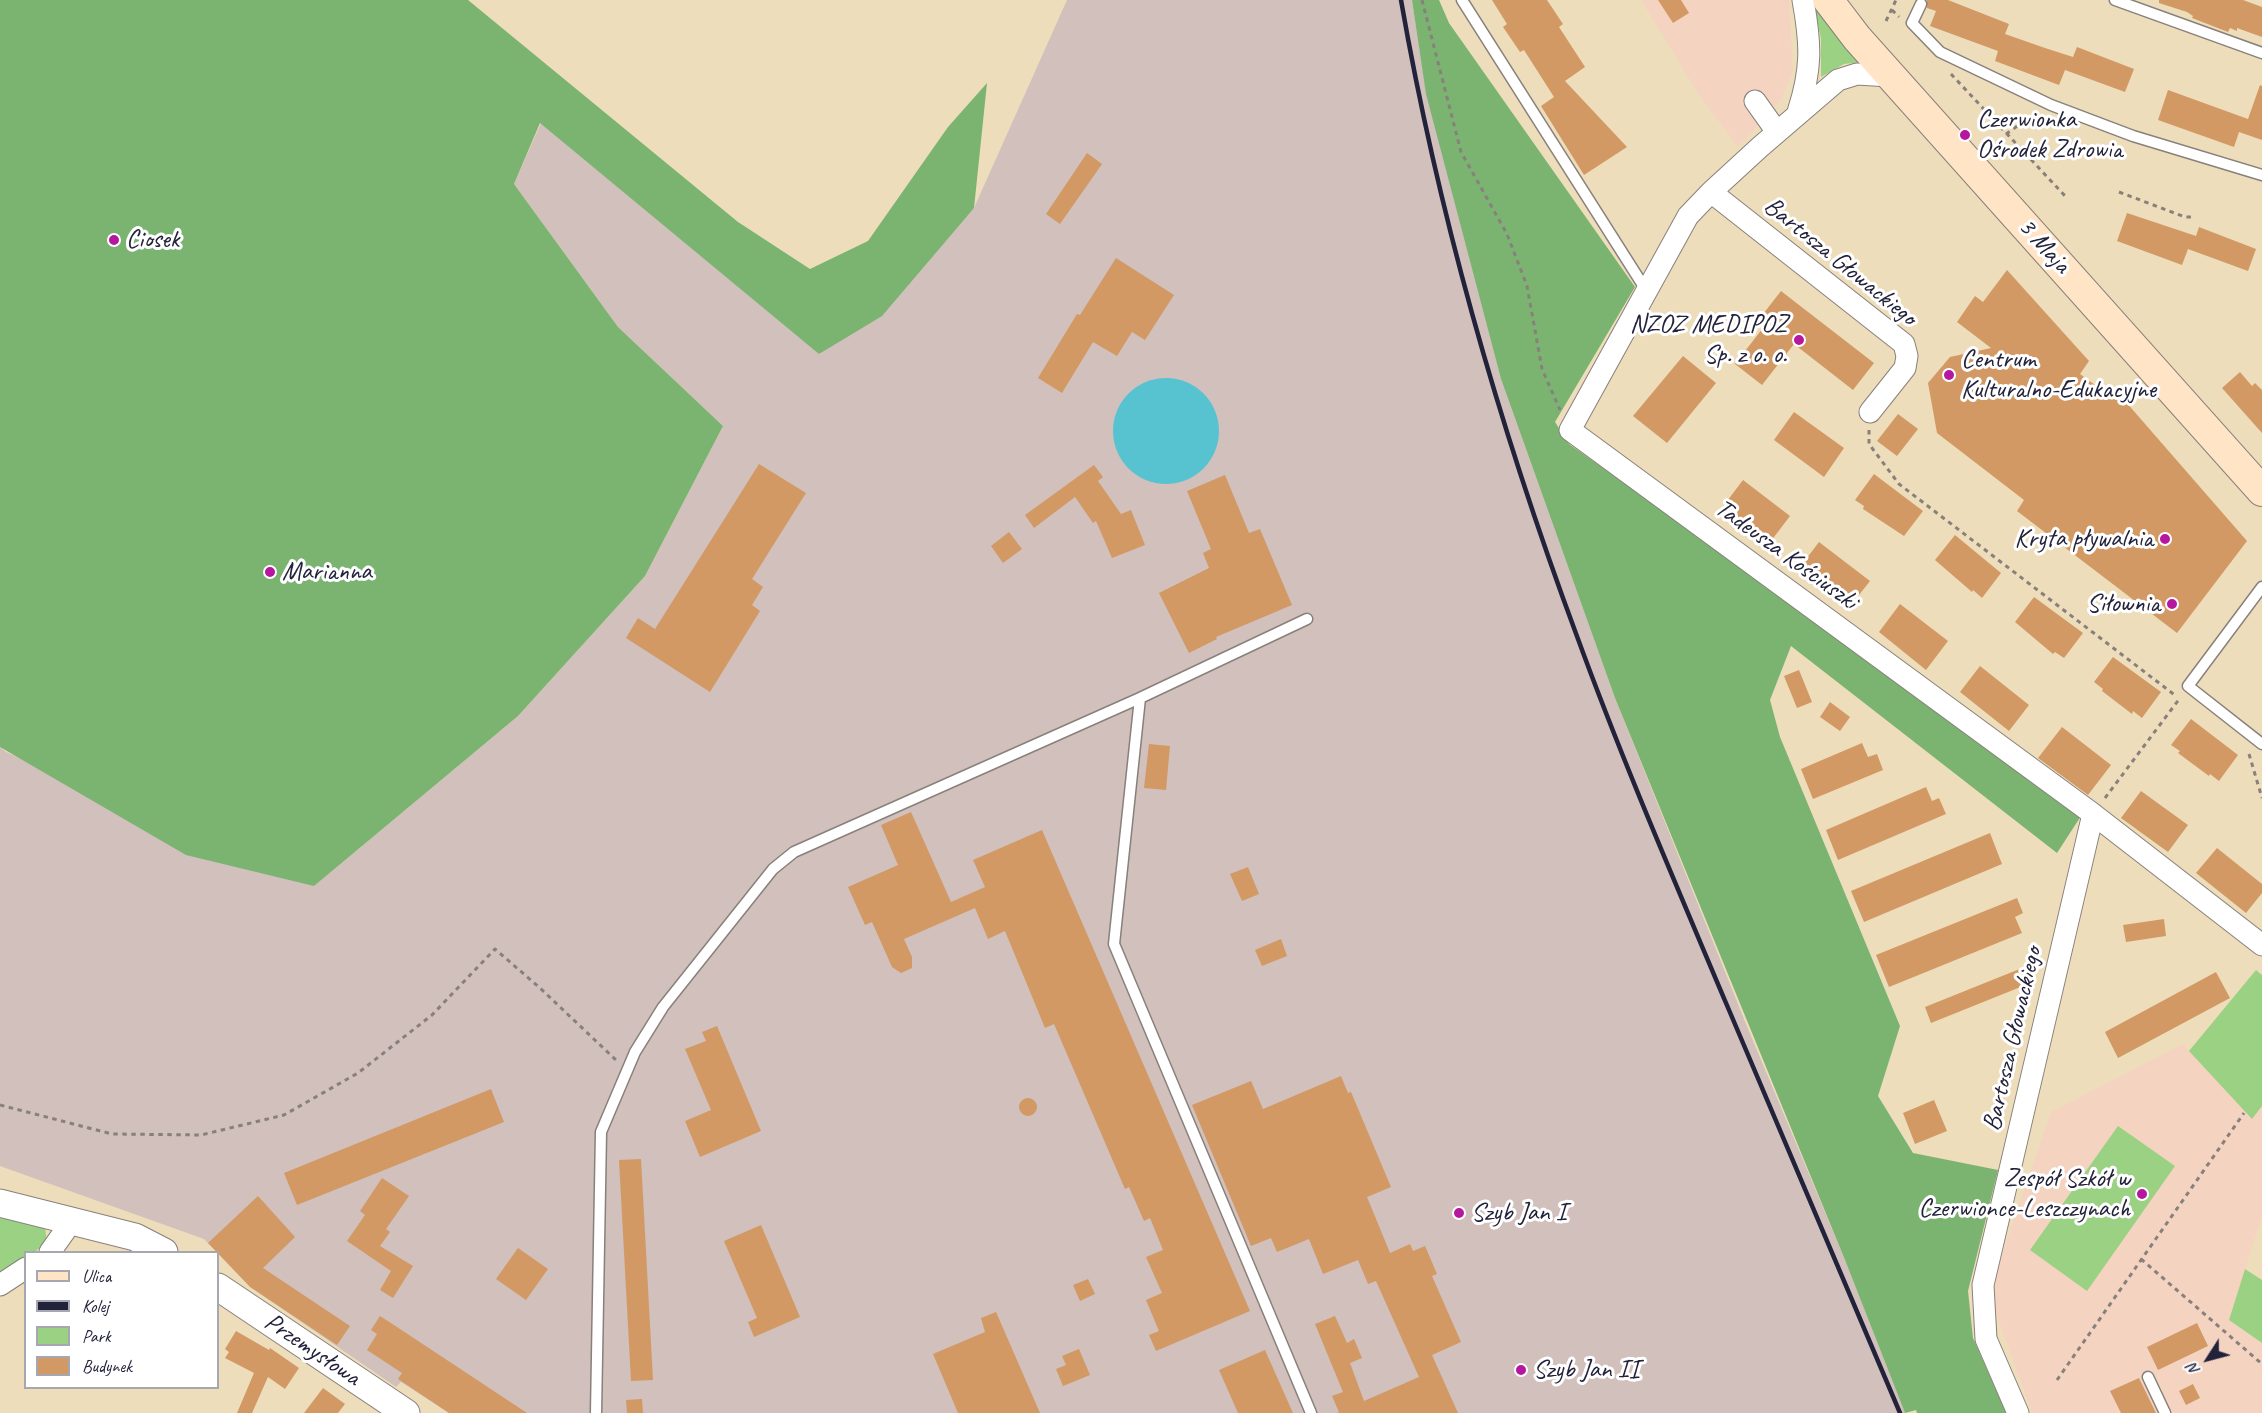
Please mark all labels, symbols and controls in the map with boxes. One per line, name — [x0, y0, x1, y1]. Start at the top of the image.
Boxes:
place label: Czerwionka Ośrodek Zdrowia — [1977, 104, 2122, 166]
marker: Czerwionka Ośrodek Zdrowia — [1958, 128, 1972, 142]
street label: Bartosza Głowackiego — [1757, 191, 1923, 333]
street label: 3 Maja — [2011, 212, 2077, 280]
place label: Ciosek — [126, 224, 179, 256]
marker: Ciosek — [107, 233, 121, 247]
place label: NZOZ MEDIPOZ Sp. z o. o. — [1630, 309, 1787, 370]
marker: NZOZ MEDIPOZ Sp. z o. o. — [1792, 333, 1806, 347]
place label: Centrum Kulturalno-Edukacyjne — [1961, 344, 2156, 406]
marker: Centrum Kulturalno-Edukacyjne — [1942, 368, 1956, 382]
street label: Tadeusza Kościuszki — [1709, 493, 1863, 617]
place label: Kryta pływalnia — [2015, 523, 2153, 555]
marker: Kryta pływalnia — [2158, 532, 2172, 546]
place label: Marianna — [282, 556, 372, 588]
marker: Marianna — [263, 565, 277, 579]
place label: Siłownia — [2087, 588, 2160, 620]
marker: Siłownia — [2165, 597, 2179, 611]
street label: Bartosza Głowackiego — [1977, 944, 2049, 1134]
place label: Zespół Szkół w Czerwionce-Leszczynach — [1919, 1163, 2130, 1224]
marker: Zespół Szkół w Czerwionce-Leszczynach — [2135, 1187, 2149, 1201]
place label: Szyb Jan I — [1471, 1197, 1566, 1229]
marker: Szyb Jan I — [1452, 1206, 1466, 1220]
legend — [24, 1251, 219, 1389]
text: Ulica — [82, 1265, 111, 1287]
text: Kolej — [82, 1295, 109, 1317]
street label: Przemysłowa — [258, 1307, 366, 1393]
text: Park — [82, 1325, 111, 1347]
north arrow — [2178, 1329, 2238, 1389]
place label: Szyb Jan II — [1533, 1354, 1639, 1386]
text: Budynek — [82, 1355, 132, 1377]
text: N — [2182, 1360, 2204, 1379]
marker: Szyb Jan II — [1514, 1363, 1528, 1377]

